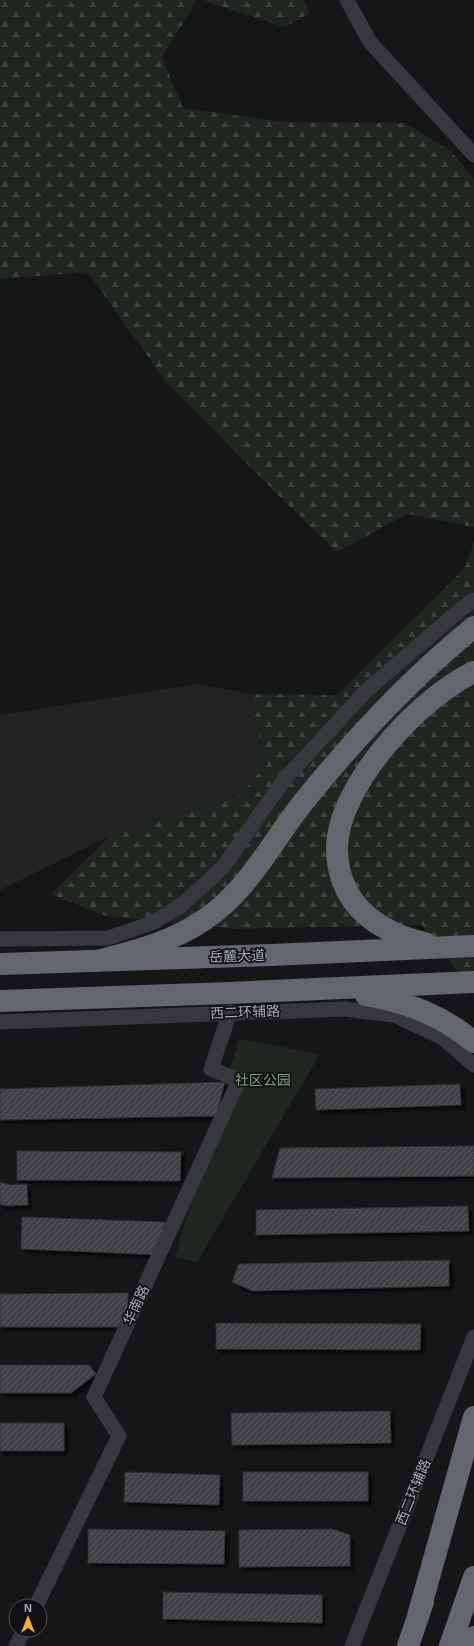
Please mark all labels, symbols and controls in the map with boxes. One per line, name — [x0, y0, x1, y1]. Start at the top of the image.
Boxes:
street label: 岳麓大道 — [209, 947, 265, 965]
street label: 西二环辅路 — [210, 1003, 280, 1021]
park label: 社区公园 — [235, 1072, 291, 1088]
street label: 华南路 — [120, 1283, 152, 1327]
street label: 西二环辅路 — [392, 1457, 434, 1527]
north arrow — [8, 1598, 48, 1638]
text: N — [24, 1602, 32, 1614]

